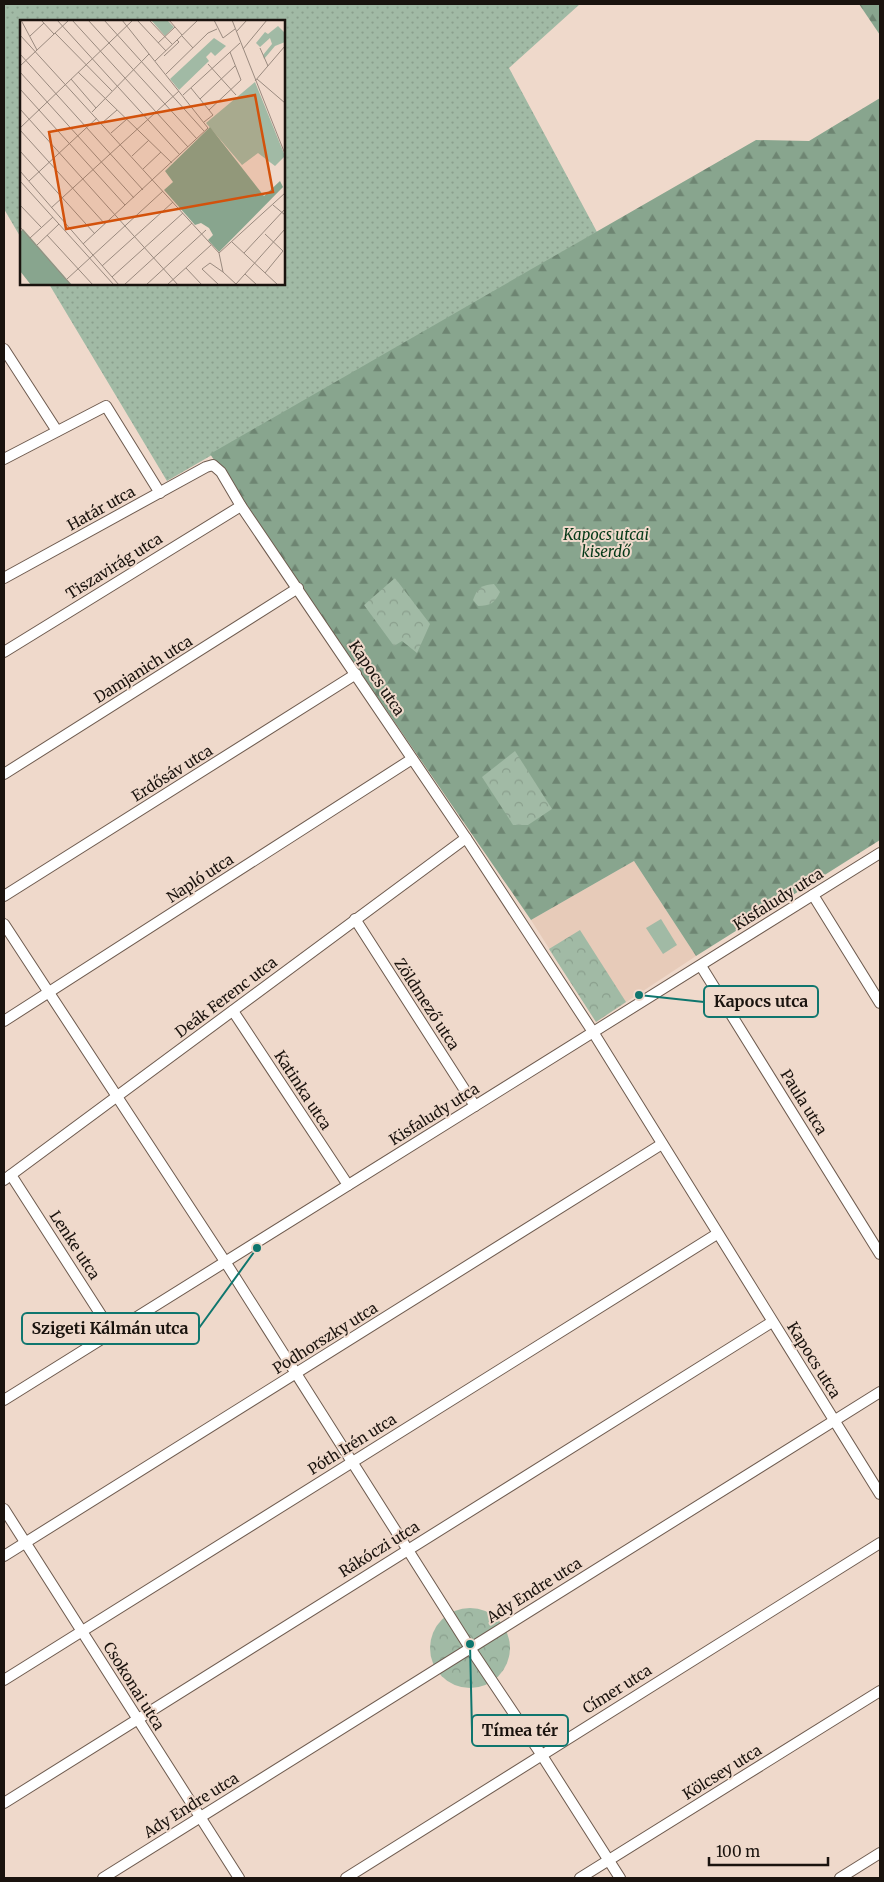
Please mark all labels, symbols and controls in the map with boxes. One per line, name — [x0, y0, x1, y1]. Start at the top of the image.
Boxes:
inset map — [20, 20, 285, 285]
street label: Határ utca — [64, 482, 138, 534]
park label: Kapocs utcai kiserdő — [562, 525, 649, 561]
street label: Tiszavirág utca — [62, 529, 166, 603]
street label: Damjanich utca — [90, 631, 196, 707]
street label: Kapocs utca — [345, 637, 409, 719]
street label: Erdősáv utca — [128, 741, 216, 805]
street label: Napló utca — [163, 849, 237, 907]
street label: Kisfaludy utca — [730, 864, 826, 934]
street label: Deák Ferenc utca — [171, 953, 281, 1041]
street label: Zöldmező utca — [390, 955, 464, 1053]
callout: Kapocs utca — [704, 986, 818, 1017]
text: Kapocs utca — [714, 991, 808, 1011]
street label: Katinka utca — [270, 1047, 336, 1133]
street label: Paula utca — [777, 1066, 831, 1138]
street label: Kisfaludy utca — [386, 1079, 482, 1149]
street label: Lenke utca — [46, 1207, 104, 1283]
street label: Podhorszky utca — [269, 1298, 381, 1378]
callout: Szigeti Kálmán utca — [22, 1313, 199, 1344]
text: Szigeti Kálmán utca — [32, 1318, 188, 1338]
street label: Kapocs utca — [783, 1318, 845, 1402]
street label: Póth Irén utca — [304, 1409, 400, 1479]
street label: Rákóczi utca — [335, 1517, 423, 1581]
street label: Ady Endre utca — [482, 1553, 585, 1627]
street label: Csokonai utca — [99, 1638, 169, 1734]
street label: Címer utca — [579, 1660, 655, 1718]
callout: Tímea tér — [472, 1715, 568, 1746]
text: Tímea tér — [482, 1720, 559, 1740]
street label: Kölcsey utca — [679, 1740, 765, 1804]
street label: Ady Endre utca — [139, 1768, 242, 1842]
scale bar — [709, 1834, 828, 1866]
text: 100 m — [716, 1842, 760, 1861]

